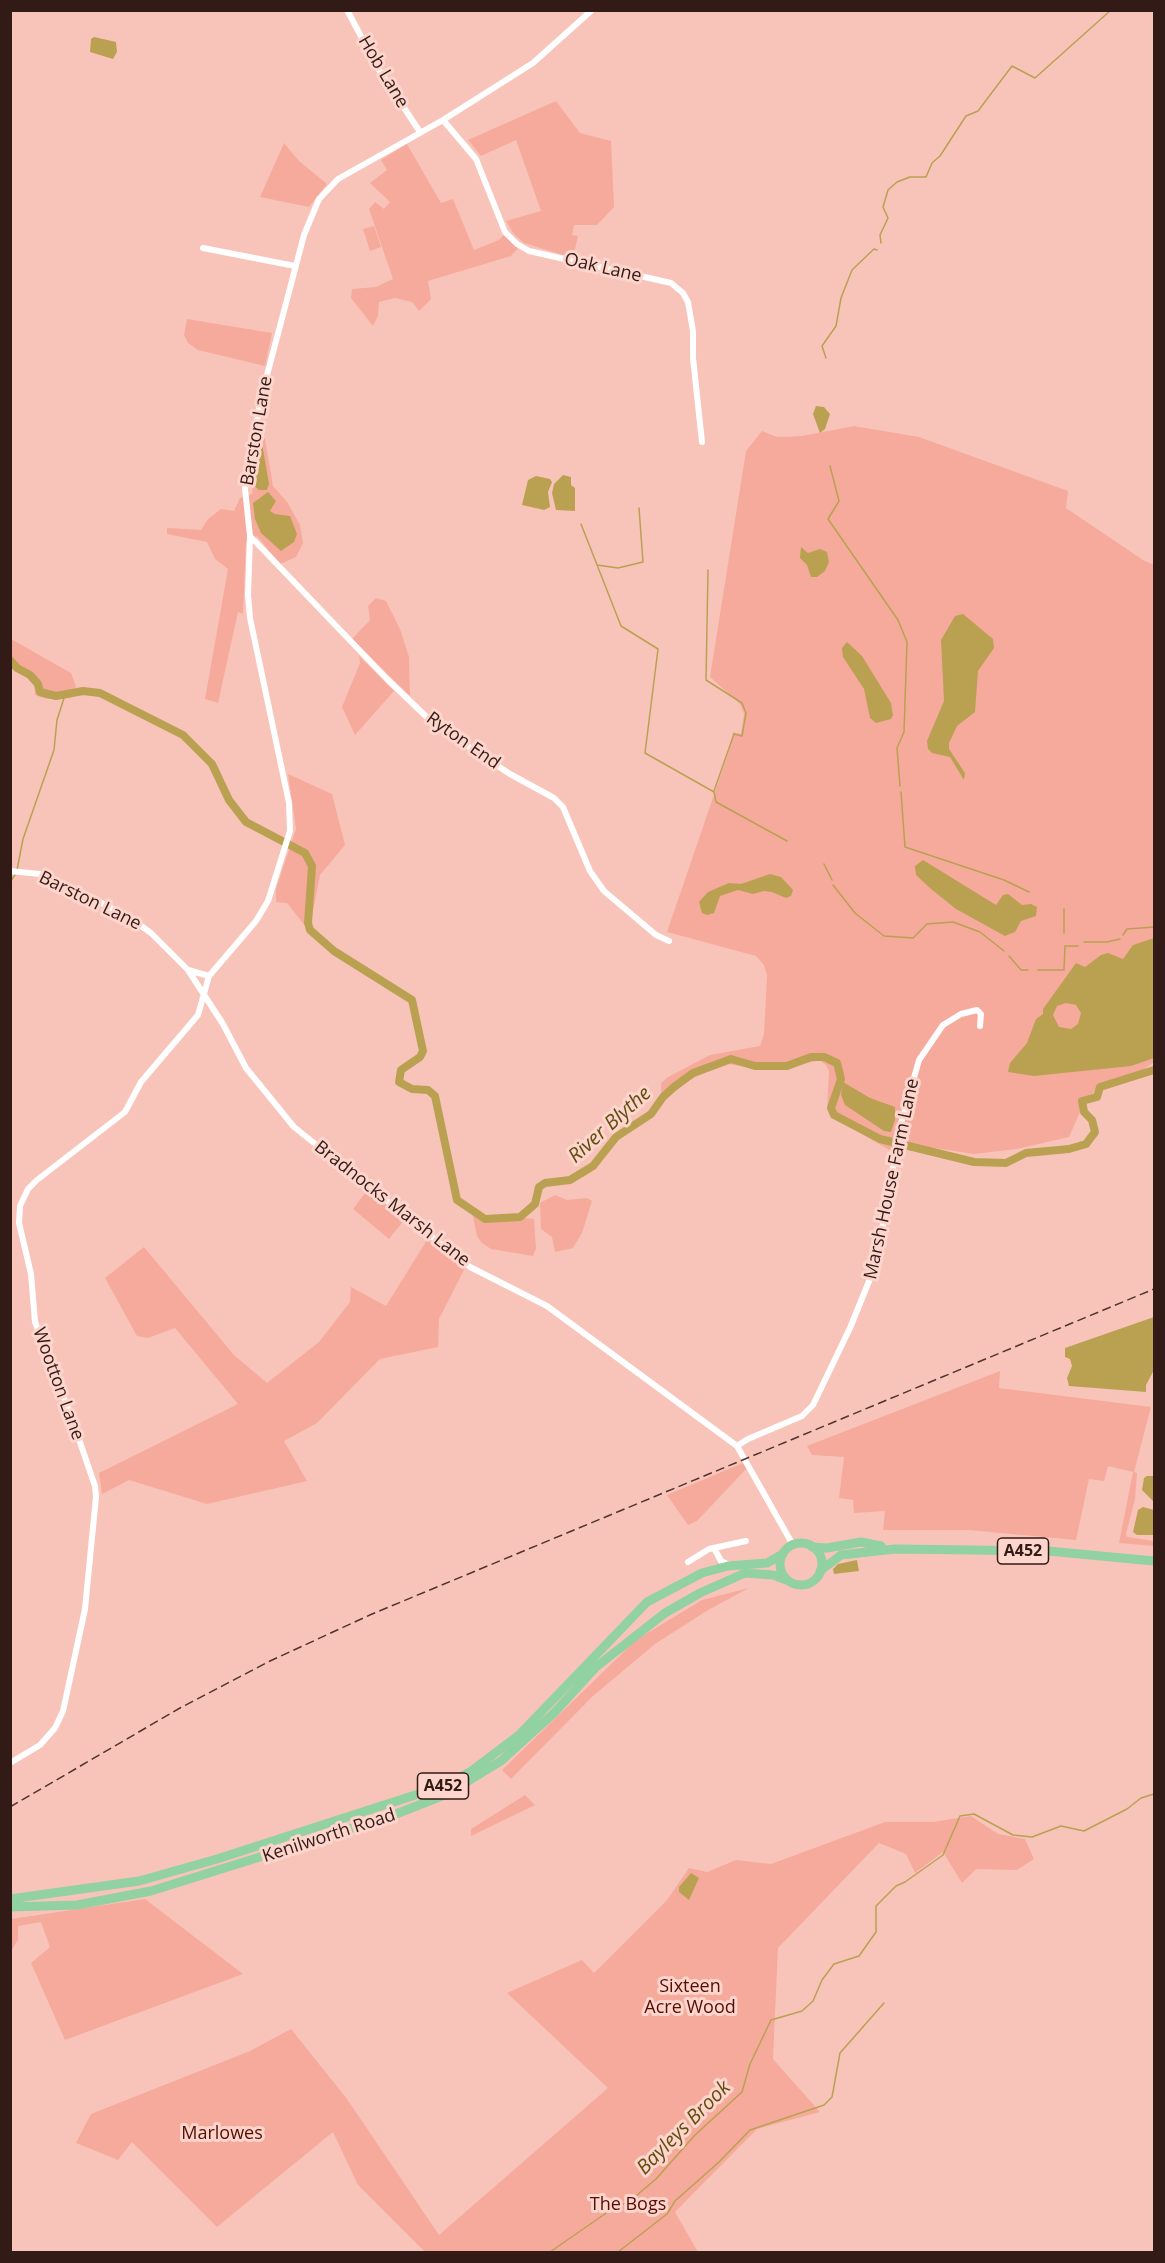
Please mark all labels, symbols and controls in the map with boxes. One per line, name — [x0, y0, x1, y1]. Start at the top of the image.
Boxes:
street label: Hob Lane — [353, 32, 413, 112]
street label: Oak Lane — [562, 249, 644, 287]
street label: Barston Lane — [237, 374, 277, 488]
street label: Ryton End — [422, 708, 504, 774]
street label: Barston Lane — [35, 867, 145, 935]
street label: Marsh House Farm Lane — [860, 1077, 924, 1281]
water label: River Blythe — [564, 1082, 656, 1168]
street label: Bradnocks Marsh Lane — [310, 1137, 474, 1271]
street label: Wootton Lane — [28, 1325, 88, 1443]
road number: A452 — [998, 1538, 1048, 1564]
road number: A452 — [418, 1773, 468, 1799]
street label: Kenilworth Road — [260, 1804, 398, 1868]
park label: Sixteen Acre Wood — [644, 1976, 736, 2018]
water label: Bayleys Brook — [632, 2076, 736, 2180]
park label: Marlowes — [181, 2123, 263, 2145]
park label: The Bogs — [590, 2194, 666, 2216]

